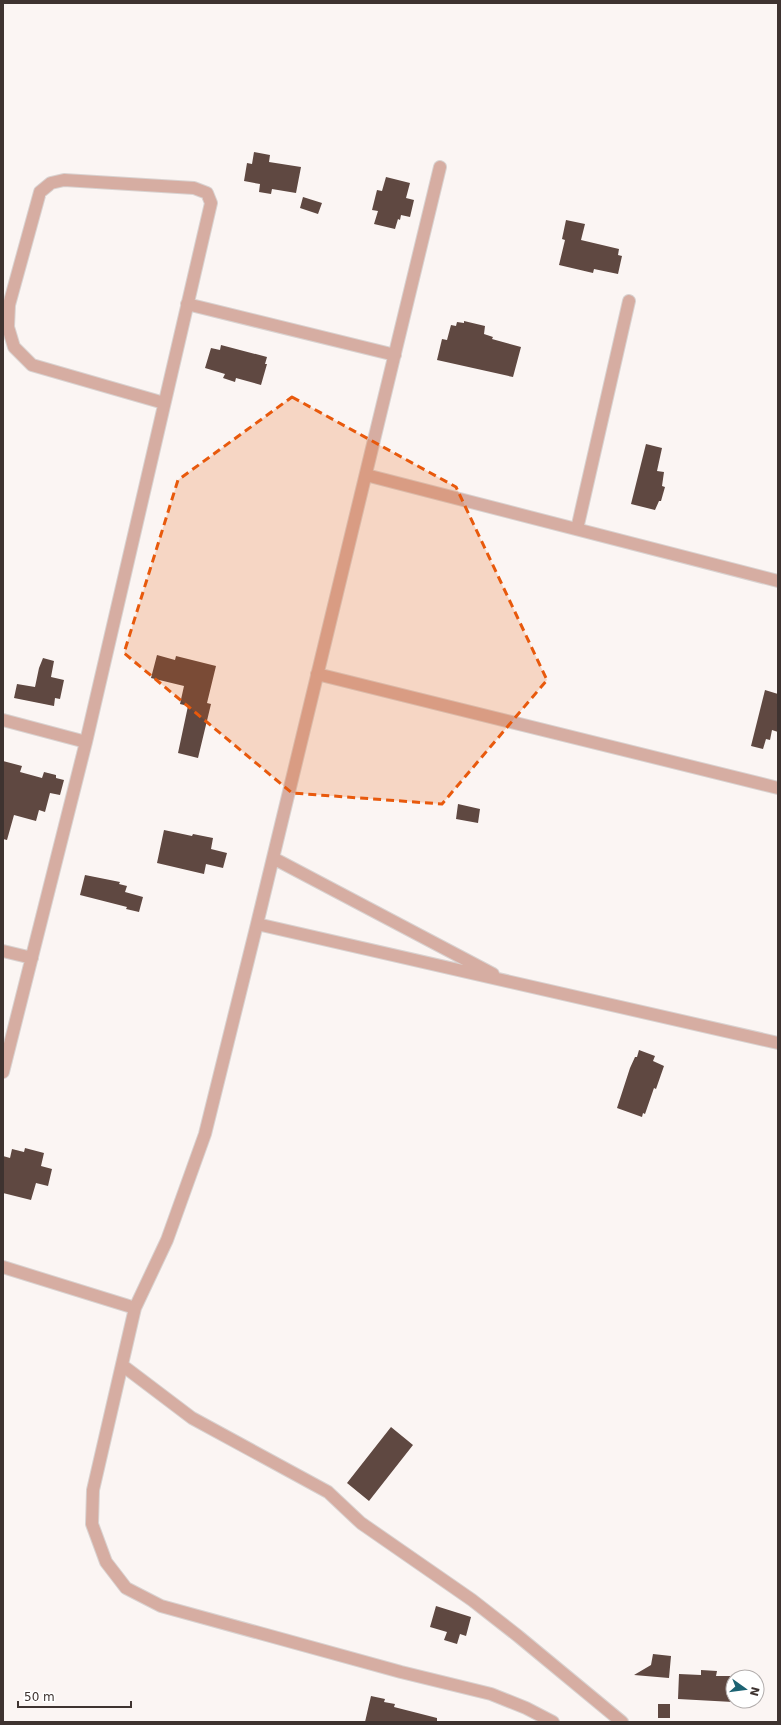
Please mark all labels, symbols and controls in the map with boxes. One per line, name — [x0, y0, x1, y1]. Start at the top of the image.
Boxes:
north arrow — [725, 1669, 765, 1709]
scale bar — [18, 1683, 131, 1709]
text: N — [747, 1685, 762, 1697]
text: 50 m — [24, 1690, 55, 1704]

